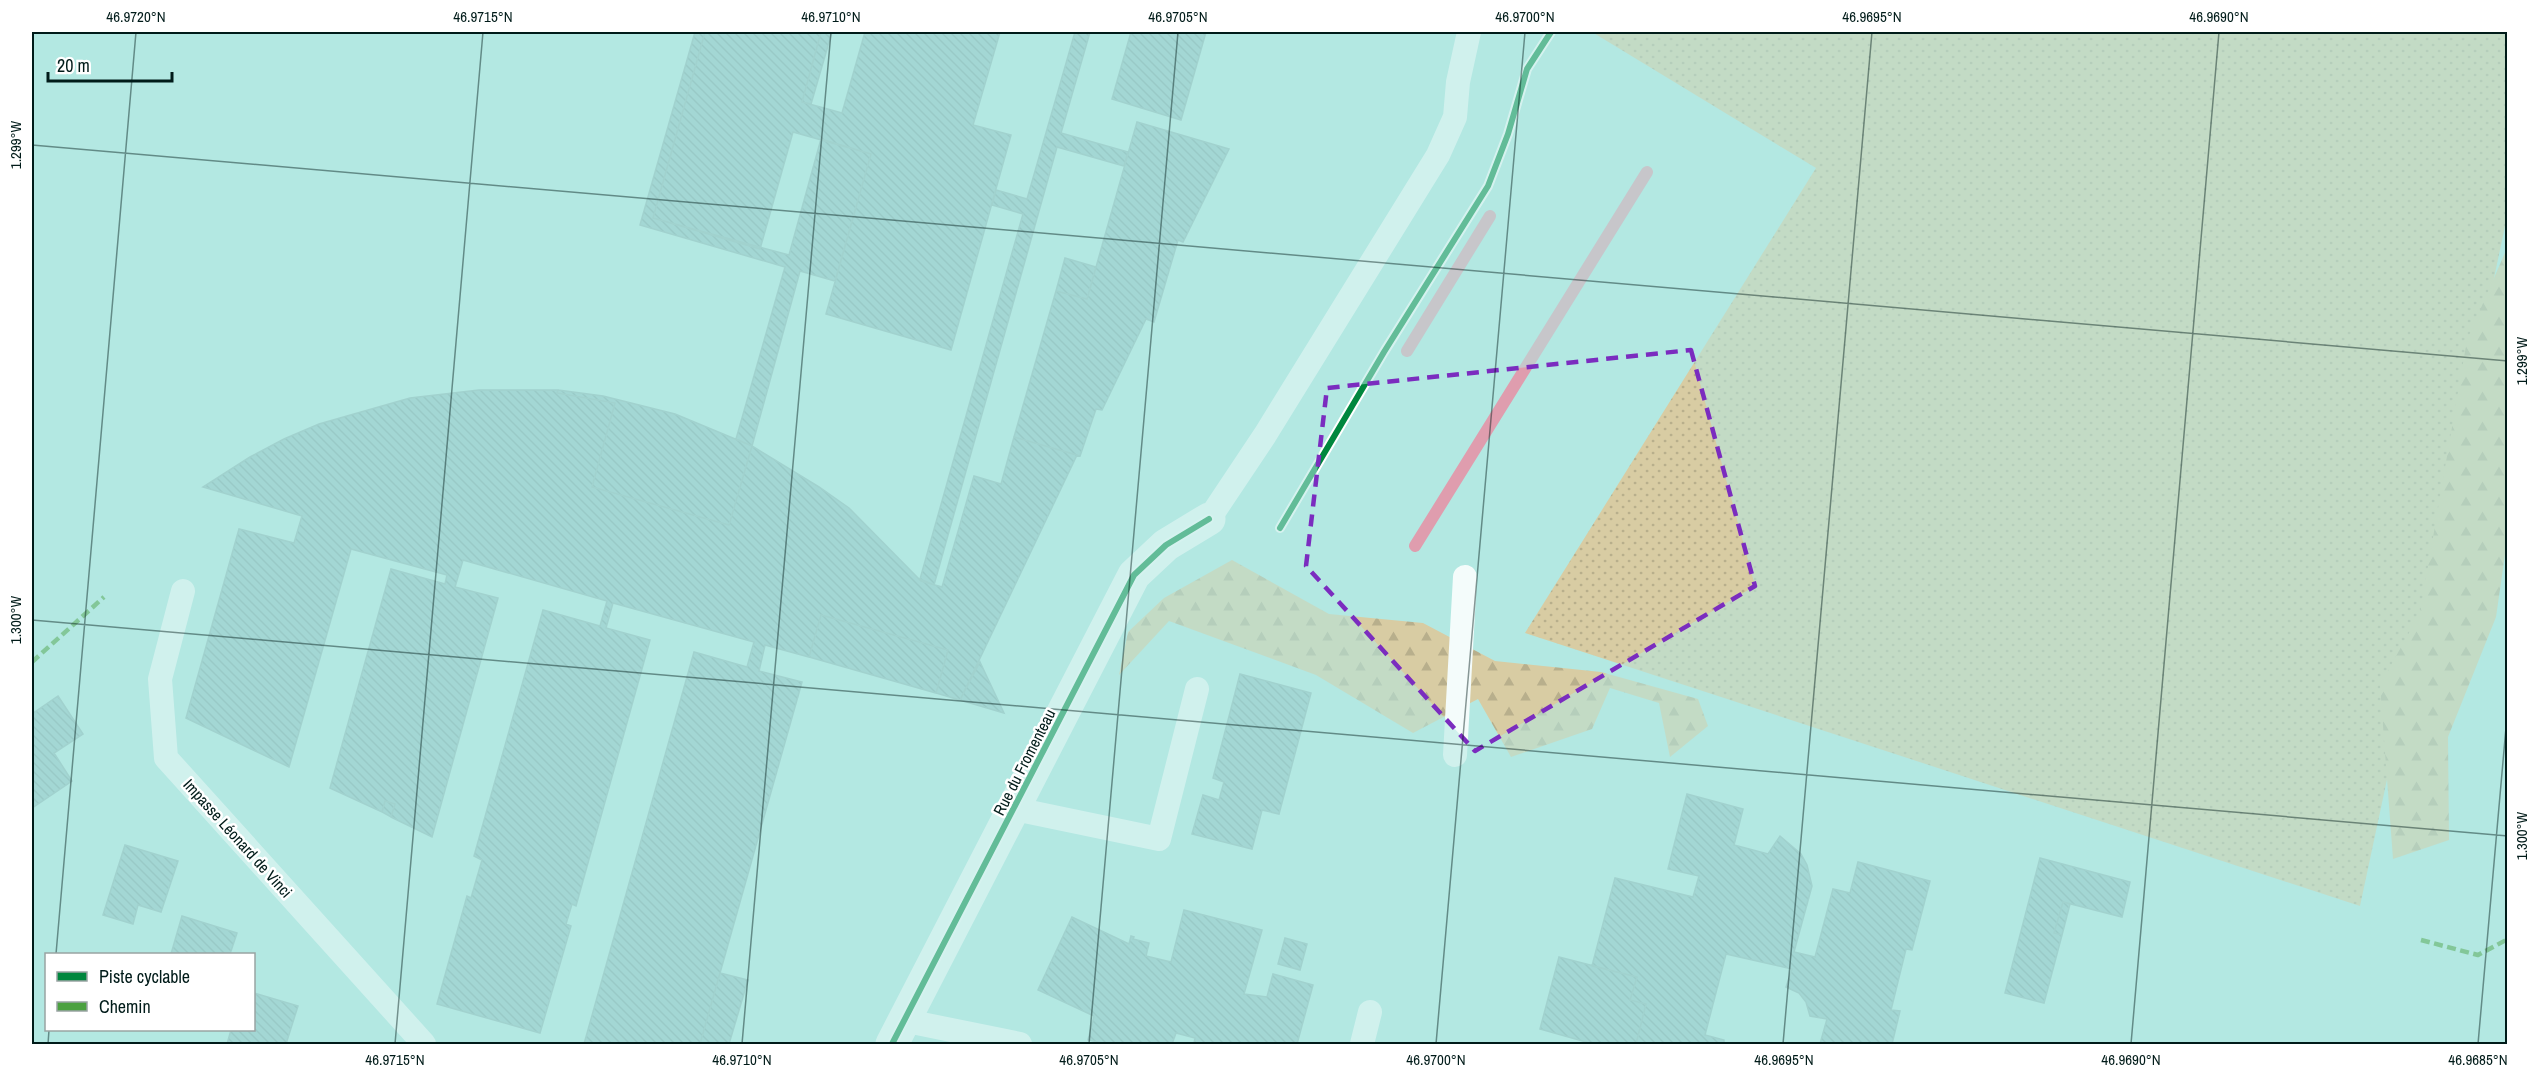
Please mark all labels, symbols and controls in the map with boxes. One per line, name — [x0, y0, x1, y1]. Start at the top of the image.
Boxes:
text: 46.9720°N — [106, 6, 166, 27]
text: 46.9715°N — [453, 6, 513, 27]
text: 46.9710°N — [801, 6, 861, 27]
text: 46.9705°N — [1148, 6, 1208, 27]
text: 46.9700°N — [1495, 6, 1555, 27]
text: 46.9695°N — [1842, 6, 1902, 27]
text: 46.9690°N — [2189, 6, 2249, 27]
scale bar — [48, 45, 172, 83]
text: 20 m — [57, 53, 90, 78]
text: 1.299°W — [5, 120, 26, 169]
text: 1.299°W — [2511, 336, 2532, 385]
text: 1.300°W — [5, 595, 26, 644]
street label: Rue du Fromenteau — [988, 705, 1060, 819]
street label: Impasse Léonard de Vinci — [179, 774, 297, 902]
text: 1.300°W — [2511, 811, 2532, 860]
legend — [45, 953, 255, 1031]
text: Piste cyclable — [99, 964, 190, 989]
text: Chemin — [99, 994, 151, 1019]
text: 46.9715°N — [365, 1049, 425, 1070]
text: 46.9710°N — [712, 1049, 772, 1070]
text: 46.9705°N — [1059, 1049, 1119, 1070]
text: 46.9700°N — [1406, 1049, 1466, 1070]
text: 46.9695°N — [1754, 1049, 1814, 1070]
text: 46.9690°N — [2101, 1049, 2161, 1070]
text: 46.9685°N — [2448, 1049, 2508, 1070]

